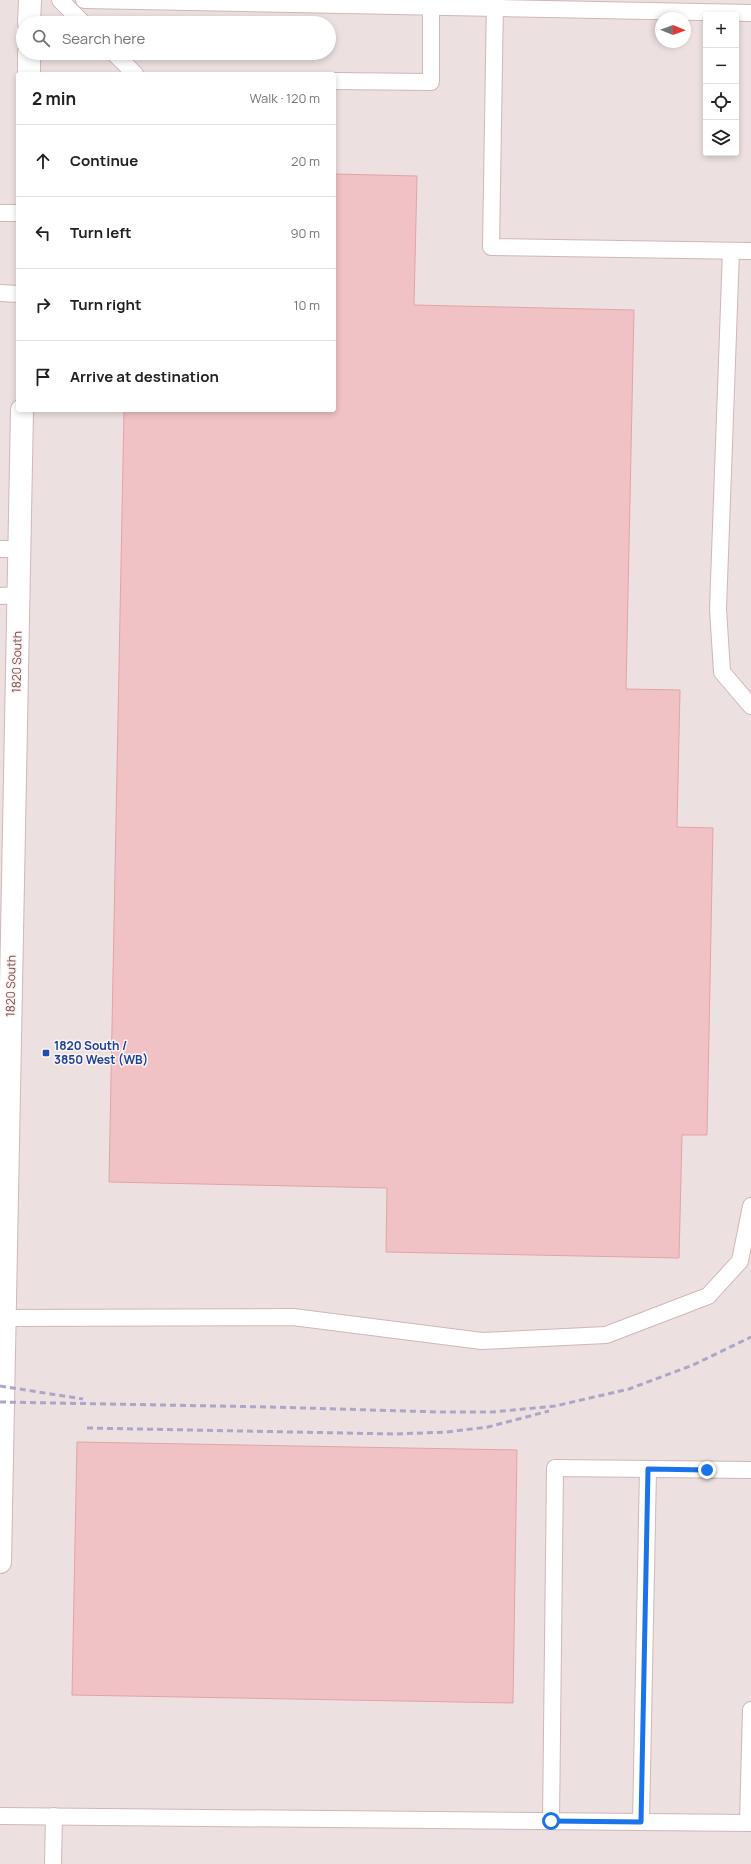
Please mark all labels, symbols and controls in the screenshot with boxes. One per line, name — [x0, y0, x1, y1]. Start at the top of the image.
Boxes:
north arrow — [655, 12, 691, 48]
map controls — [703, 12, 739, 156]
button: + — [703, 12, 739, 48]
search box — [16, 16, 336, 60]
icon: search — [30, 27, 52, 49]
text: Search here — [62, 28, 145, 49]
button: − — [703, 48, 739, 84]
button: locate — [703, 84, 739, 120]
text: 2 min — [32, 87, 76, 110]
text: Walk · 120 m — [250, 89, 320, 107]
button: layers — [703, 120, 739, 156]
icon: ahead — [32, 150, 54, 172]
text: Continue — [70, 150, 138, 171]
text: 20 m — [291, 152, 320, 170]
icon: left — [32, 222, 54, 244]
text: Turn left — [70, 222, 132, 243]
text: 90 m — [290, 224, 320, 242]
icon: right — [32, 294, 54, 316]
text: Turn right — [70, 294, 141, 315]
text: 10 m — [293, 296, 320, 314]
icon: arrive — [32, 366, 54, 388]
text: Arrive at destination — [70, 366, 219, 387]
street label: 1820 South — [7, 631, 26, 693]
street label: 1820 South — [1, 955, 20, 1017]
place label: 1820 South / 3850 West (WB) — [54, 1037, 148, 1068]
marker: 1820 South / 3850 West (WB) — [41, 1048, 51, 1058]
route end — [698, 1461, 716, 1479]
route start — [542, 1812, 560, 1830]

